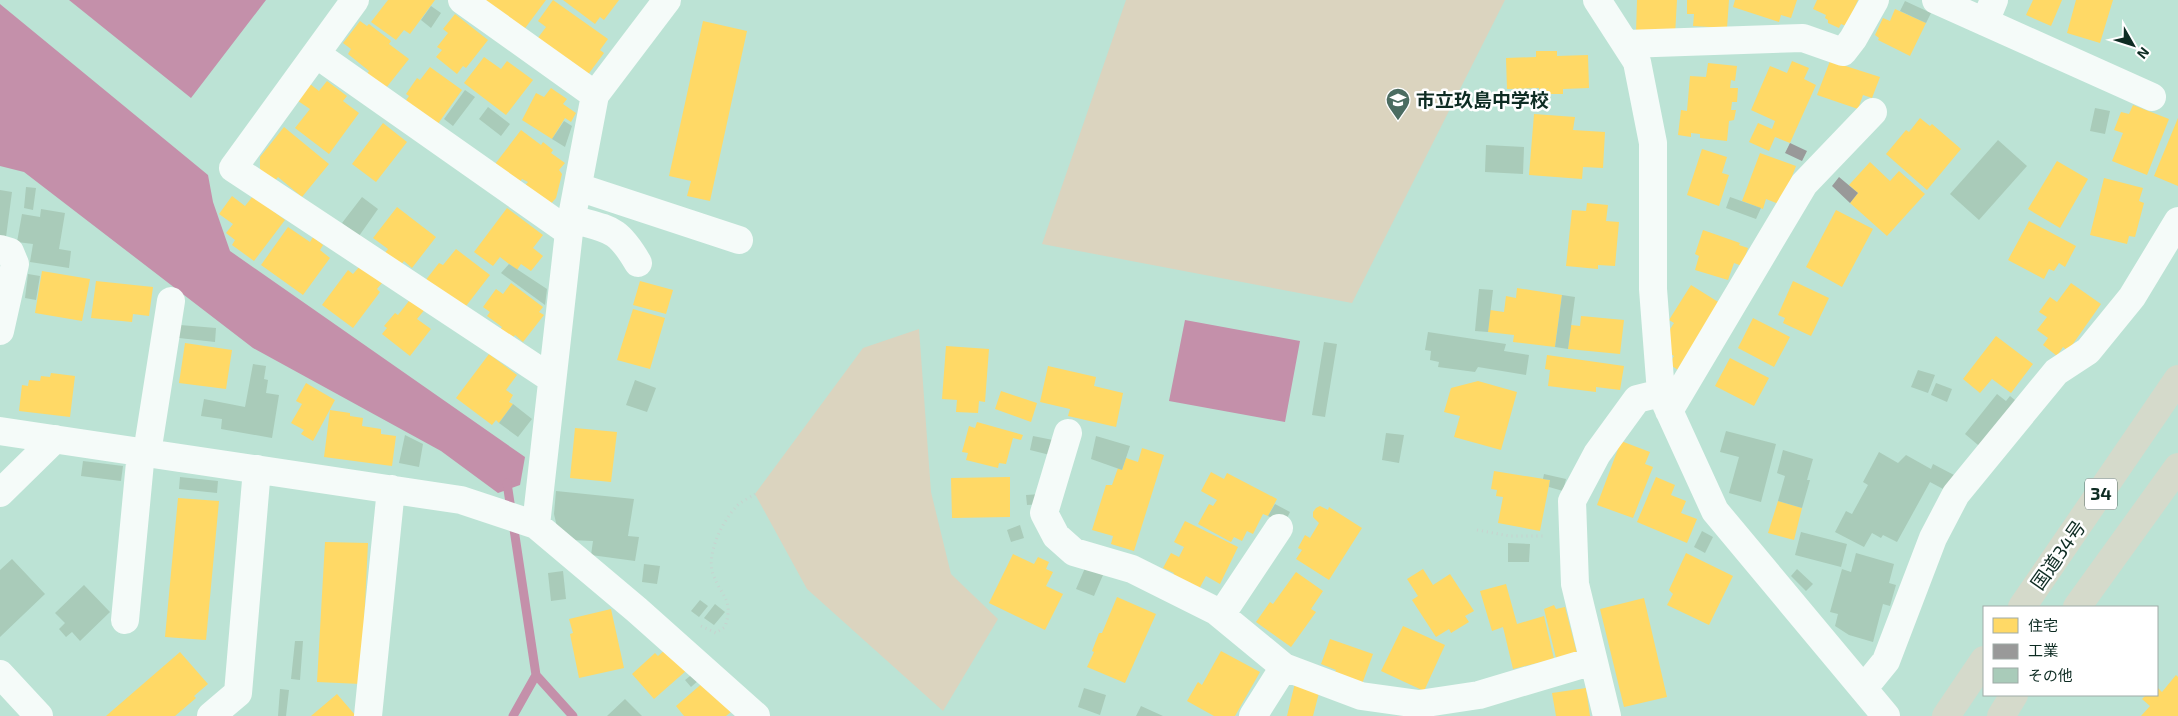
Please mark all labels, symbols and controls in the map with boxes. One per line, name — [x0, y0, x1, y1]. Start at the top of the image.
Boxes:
north arrow — [2108, 20, 2158, 70]
text: N — [2134, 44, 2153, 63]
school or university icon: 市立玖島中学校 — [1385, 87, 1411, 121]
place label: 市立玖島中学校 — [1416, 88, 1549, 111]
road number: 34 — [2085, 478, 2117, 509]
street label: 国道34号 — [2025, 516, 2090, 594]
legend — [1983, 606, 2158, 696]
text: 住宅 — [2028, 616, 2058, 634]
text: 工業 — [2028, 641, 2058, 659]
text: その他 — [2028, 666, 2073, 684]

